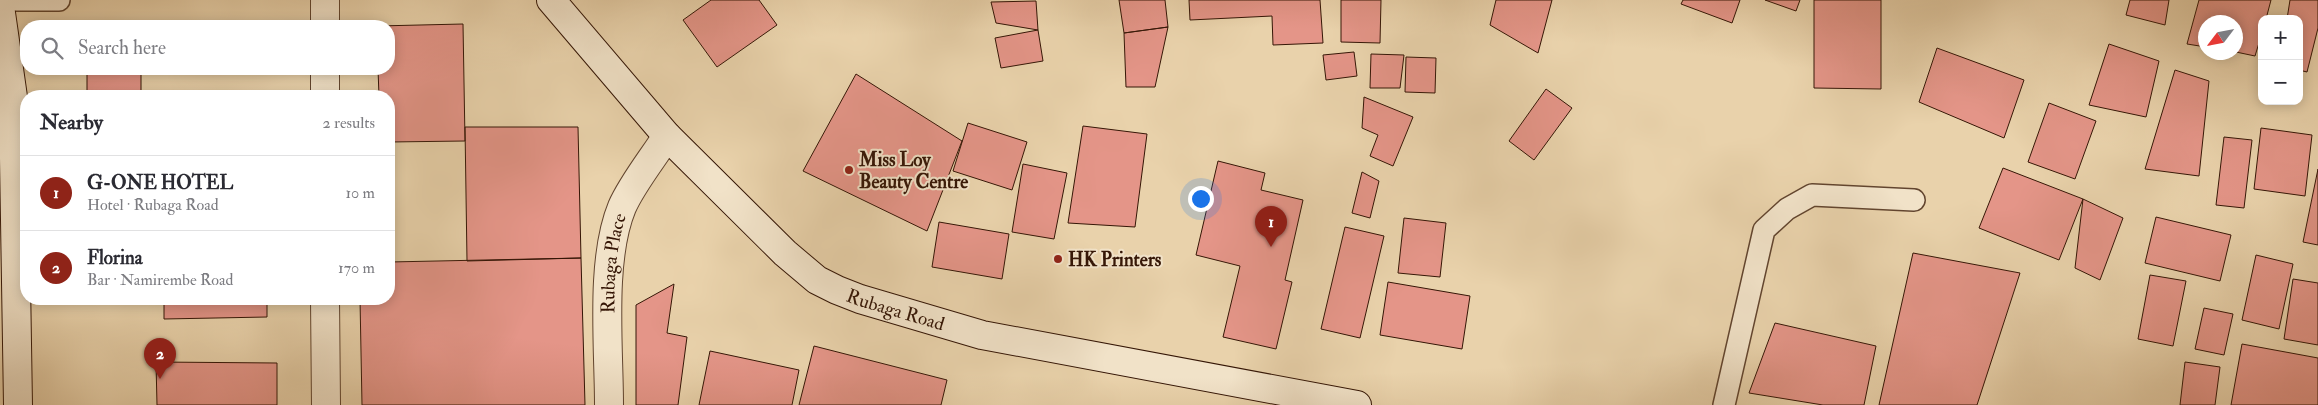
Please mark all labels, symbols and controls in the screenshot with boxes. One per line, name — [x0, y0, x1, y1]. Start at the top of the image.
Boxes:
north arrow — [2198, 15, 2243, 60]
map controls — [2258, 15, 2303, 105]
button: + — [2258, 15, 2303, 60]
search box — [20, 20, 395, 75]
icon: search — [38, 34, 66, 62]
text: Search here — [78, 36, 166, 60]
button: − — [2258, 60, 2303, 105]
text: Nearby — [40, 109, 103, 136]
text: 2 results — [322, 113, 375, 133]
place label: Miss Loy Beauty Centre — [858, 148, 968, 195]
marker: Miss Loy Beauty Centre — [843, 164, 855, 176]
text: G-ONE HOTEL — [87, 171, 233, 195]
text: 1 — [53, 183, 59, 203]
text: 10 m — [345, 183, 375, 203]
your location — [1188, 186, 1214, 212]
text: Hotel · Rubaga Road — [87, 195, 219, 215]
pin: 1 — [1255, 206, 1287, 247]
street label: Rubaga Place — [596, 210, 632, 314]
text: Florina — [87, 246, 143, 270]
place label: HK Printers — [1068, 248, 1162, 272]
marker: HK Printers — [1052, 253, 1064, 265]
text: 2 — [52, 258, 60, 278]
text: 170 m — [338, 258, 375, 278]
text: Bar · Namirembe Road — [87, 270, 233, 290]
street label: Rubaga Road — [843, 284, 948, 336]
pin: 2 — [144, 338, 176, 379]

